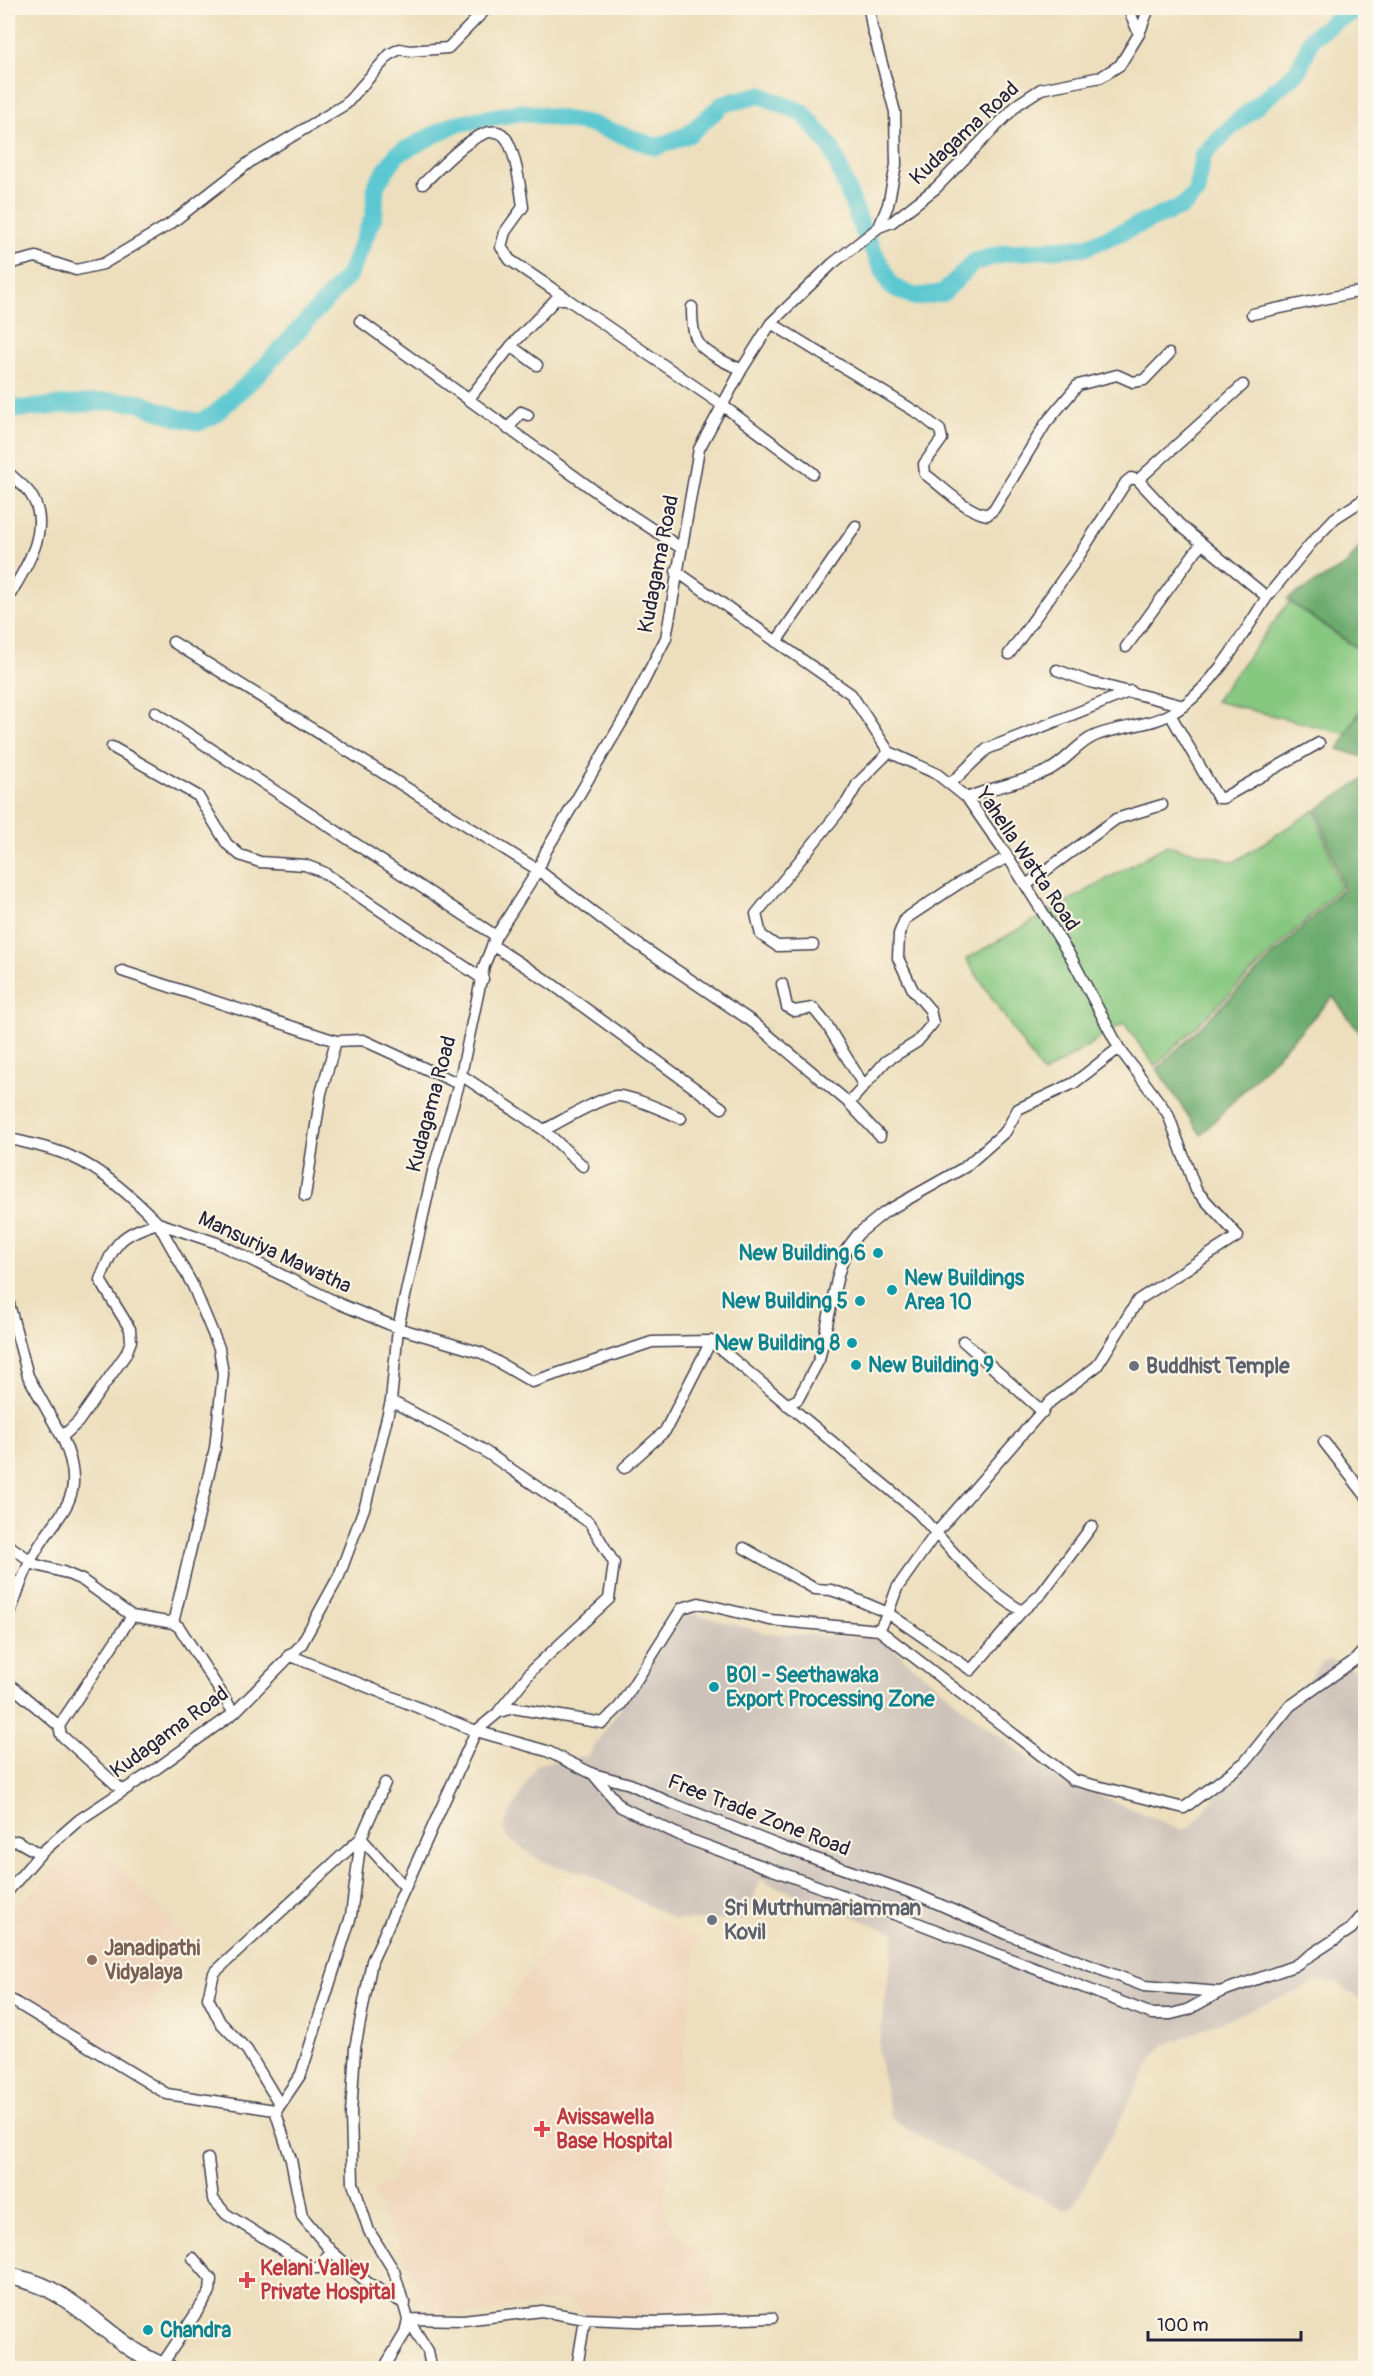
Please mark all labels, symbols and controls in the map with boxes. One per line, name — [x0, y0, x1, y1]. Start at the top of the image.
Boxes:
street label: Kudagama Road — [904, 76, 1025, 191]
street label: Kudagama Road — [632, 493, 685, 635]
street label: Yahella Watta Road — [969, 781, 1086, 936]
street label: Kudagama Road — [400, 1033, 463, 1175]
street label: Mansuriya Mawatha — [194, 1205, 356, 1300]
place label: New Building 6 — [738, 1240, 866, 1267]
marker: New Building 6 — [871, 1246, 885, 1260]
place label: New Buildings Area 10 — [904, 1265, 1025, 1316]
marker: New Buildings Area 10 — [885, 1283, 899, 1297]
place label: New Building 5 — [721, 1288, 848, 1315]
marker: New Building 5 — [853, 1294, 867, 1308]
place label: New Building 8 — [714, 1330, 840, 1357]
marker: New Building 8 — [845, 1336, 859, 1350]
place label: New Building 9 — [868, 1352, 994, 1379]
place label: Buddhist Temple — [1146, 1353, 1290, 1380]
marker: New Building 9 — [849, 1358, 863, 1372]
marker: Buddhist Temple — [1127, 1359, 1141, 1373]
place label: BOI - Seethawaka Export Processing Zone — [726, 1662, 935, 1713]
street label: Kudagama Road — [105, 1680, 234, 1784]
marker: BOI - Seethawaka Export Processing Zone — [707, 1680, 721, 1694]
street label: Free Trade Zone Road — [664, 1768, 854, 1863]
place label: Sri Mutrhumariamman Kovil — [724, 1895, 921, 1946]
marker: Sri Mutrhumariamman Kovil — [705, 1913, 719, 1927]
place label: Janadipathi Vidyalaya — [104, 1935, 200, 1986]
marker: Janadipathi Vidyalaya — [85, 1953, 99, 1967]
place label: Avissawella Base Hospital — [556, 2104, 673, 2155]
marker: Avissawella Base Hospital — [533, 2120, 551, 2138]
place label: Kelani Valley Private Hospital — [260, 2255, 396, 2306]
marker: Kelani Valley Private Hospital — [238, 2271, 256, 2289]
scale bar — [1148, 2304, 1301, 2342]
text: 100 m — [1157, 2314, 1209, 2337]
place label: Chandra — [160, 2317, 232, 2344]
marker: Chandra — [141, 2323, 155, 2337]

